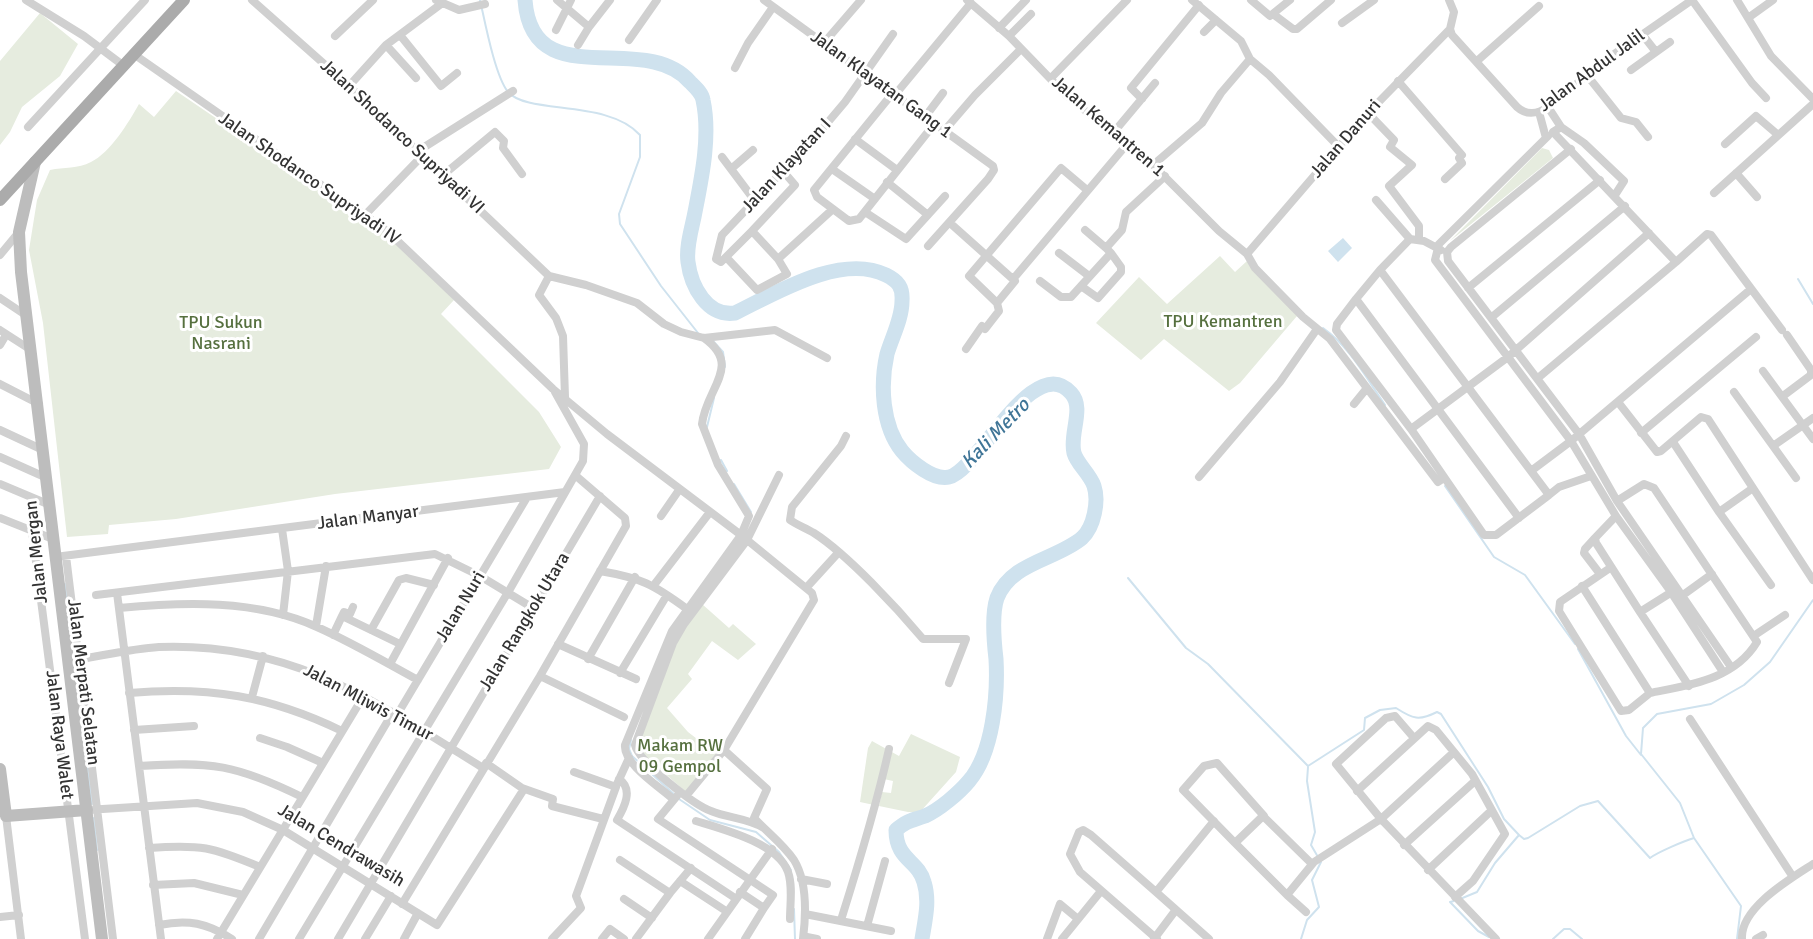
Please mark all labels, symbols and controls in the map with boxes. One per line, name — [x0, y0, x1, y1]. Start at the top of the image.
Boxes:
street label: Jalan Abdul Jalil — [1535, 25, 1649, 117]
street label: Jalan Klayatan Gang 1 — [806, 26, 956, 144]
street label: Jalan Shodanco Supriyadi VI — [315, 55, 489, 219]
street label: Jalan Kemantren 1 — [1047, 72, 1169, 182]
street label: Jalan Danuri — [1306, 95, 1386, 183]
street label: Jalan Shodanco Supriyadi IV — [214, 108, 404, 250]
street label: Jalan Klayatan I — [738, 114, 836, 218]
park label: TPU Kemantren — [1163, 311, 1283, 333]
park label: TPU Sukun Nasrani — [179, 312, 263, 354]
water label: Kali Metro — [957, 394, 1035, 474]
street label: Jalan Mergan — [21, 499, 53, 605]
street label: Jalan Manyar — [316, 501, 420, 535]
street label: Jalan Rangkok Utara — [475, 549, 575, 695]
street label: Jalan Nuri — [431, 568, 491, 646]
street label: Jalan Merpati Selatan — [62, 598, 104, 766]
street label: Jalan Mliwis Timur — [299, 660, 437, 746]
street label: Jalan Raya Walet — [40, 669, 78, 801]
park label: Makam RW 09 Gempol — [637, 735, 723, 777]
street label: Jalan Cendrawasih — [274, 800, 408, 892]

